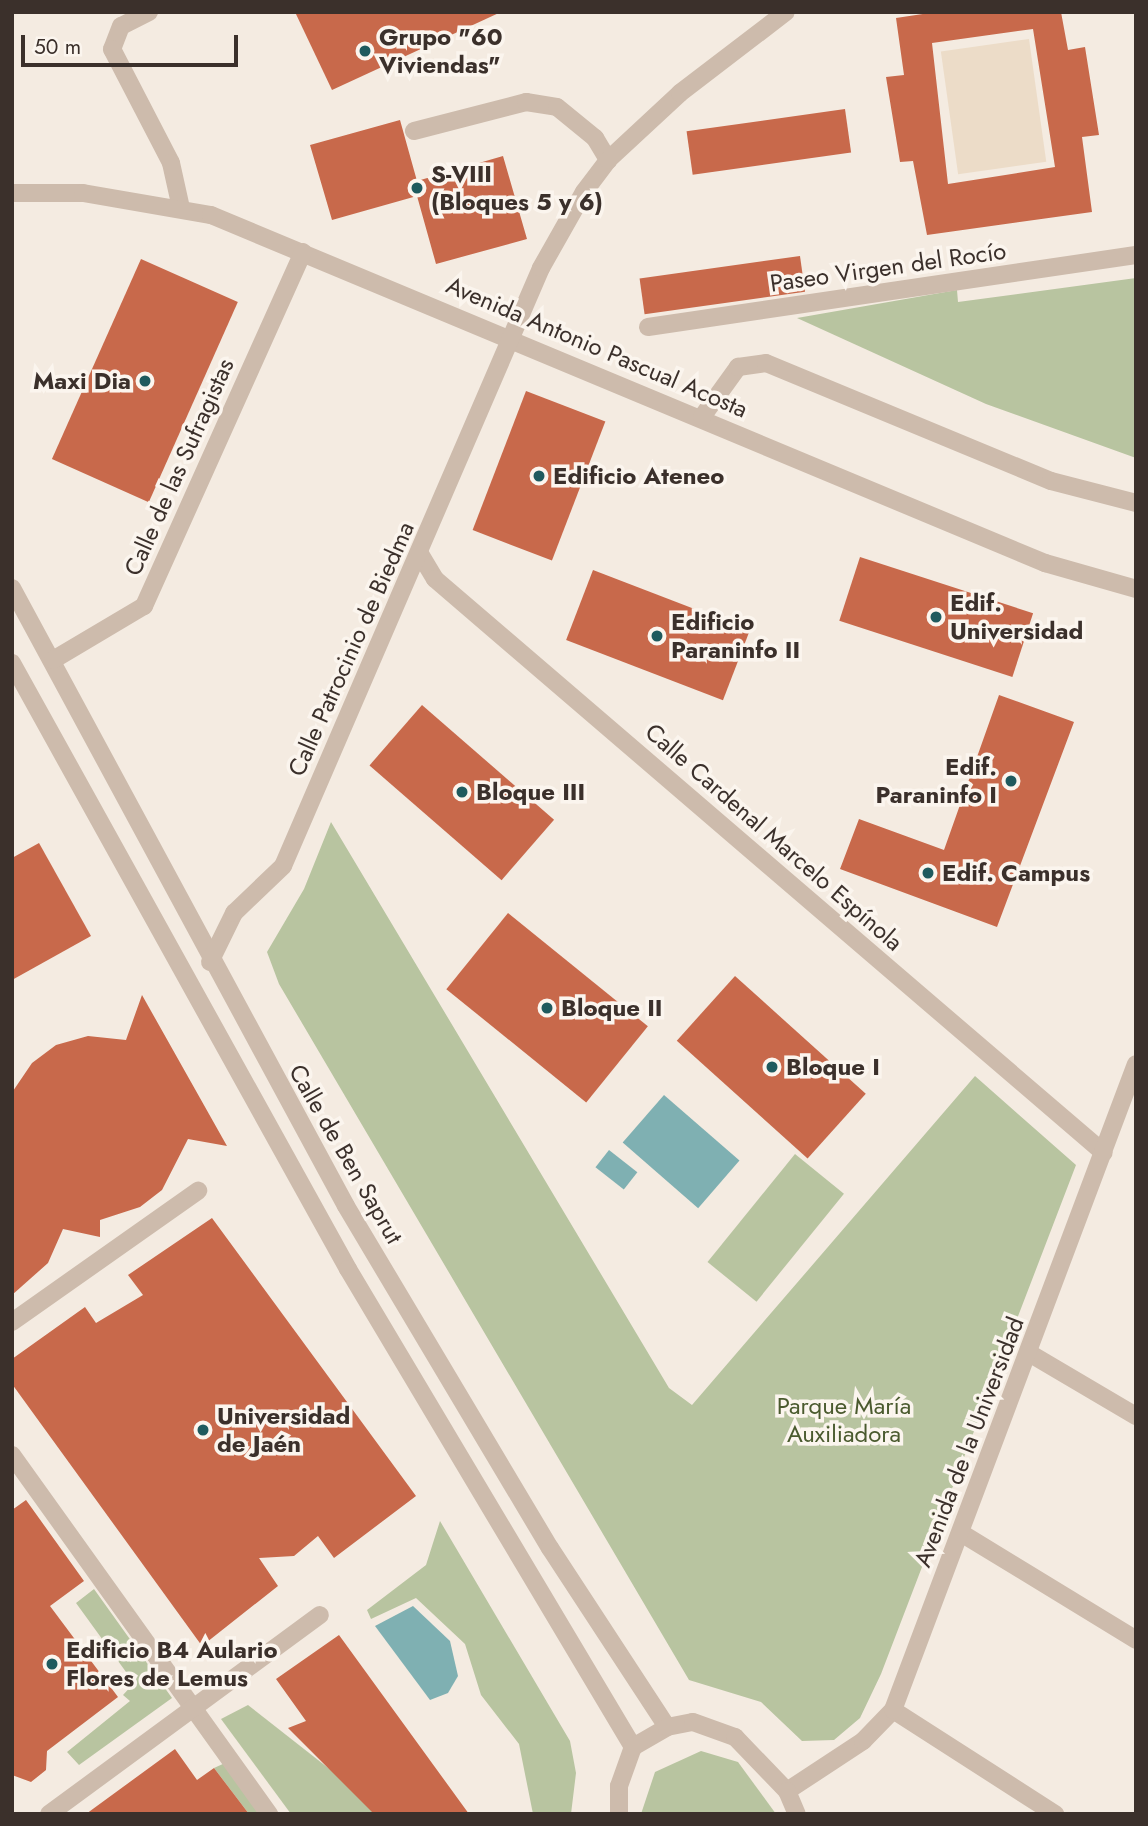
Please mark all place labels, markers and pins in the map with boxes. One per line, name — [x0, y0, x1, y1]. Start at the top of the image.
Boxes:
place label: Grupo "60 Viviendas" — [379, 23, 503, 79]
marker: Grupo "60 Viviendas" — [357, 43, 373, 59]
place label: S-VIII (Bloques 5 y 6) — [431, 160, 603, 216]
marker: S-VIII (Bloques 5 y 6) — [409, 180, 425, 196]
place label: Maxi Dia — [33, 367, 131, 395]
marker: Maxi Dia — [137, 373, 153, 389]
place label: Edificio Ateneo — [553, 462, 724, 490]
marker: Edificio Ateneo — [531, 468, 547, 484]
place label: Edif. Universidad — [950, 589, 1083, 645]
place label: Edificio Paraninfo II — [671, 608, 800, 664]
marker: Edif. Universidad — [928, 609, 944, 625]
marker: Edificio Paraninfo II — [649, 628, 665, 644]
place label: Edif. Paraninfo I — [876, 753, 997, 809]
marker: Edif. Paraninfo I — [1003, 773, 1019, 789]
place label: Bloque III — [476, 778, 585, 806]
marker: Bloque III — [454, 784, 470, 800]
place label: Edif. Campus — [942, 859, 1090, 887]
marker: Edif. Campus — [920, 865, 936, 881]
place label: Bloque II — [561, 994, 662, 1022]
marker: Bloque II — [539, 1000, 555, 1016]
place label: Bloque I — [786, 1053, 880, 1081]
marker: Bloque I — [764, 1059, 780, 1075]
place label: Universidad de Jaén — [217, 1402, 350, 1458]
marker: Universidad de Jaén — [195, 1422, 211, 1438]
place label: Edificio B4 Aulario Flores de Lemus — [66, 1636, 278, 1692]
marker: Edificio B4 Aulario Flores de Lemus — [44, 1656, 60, 1672]

